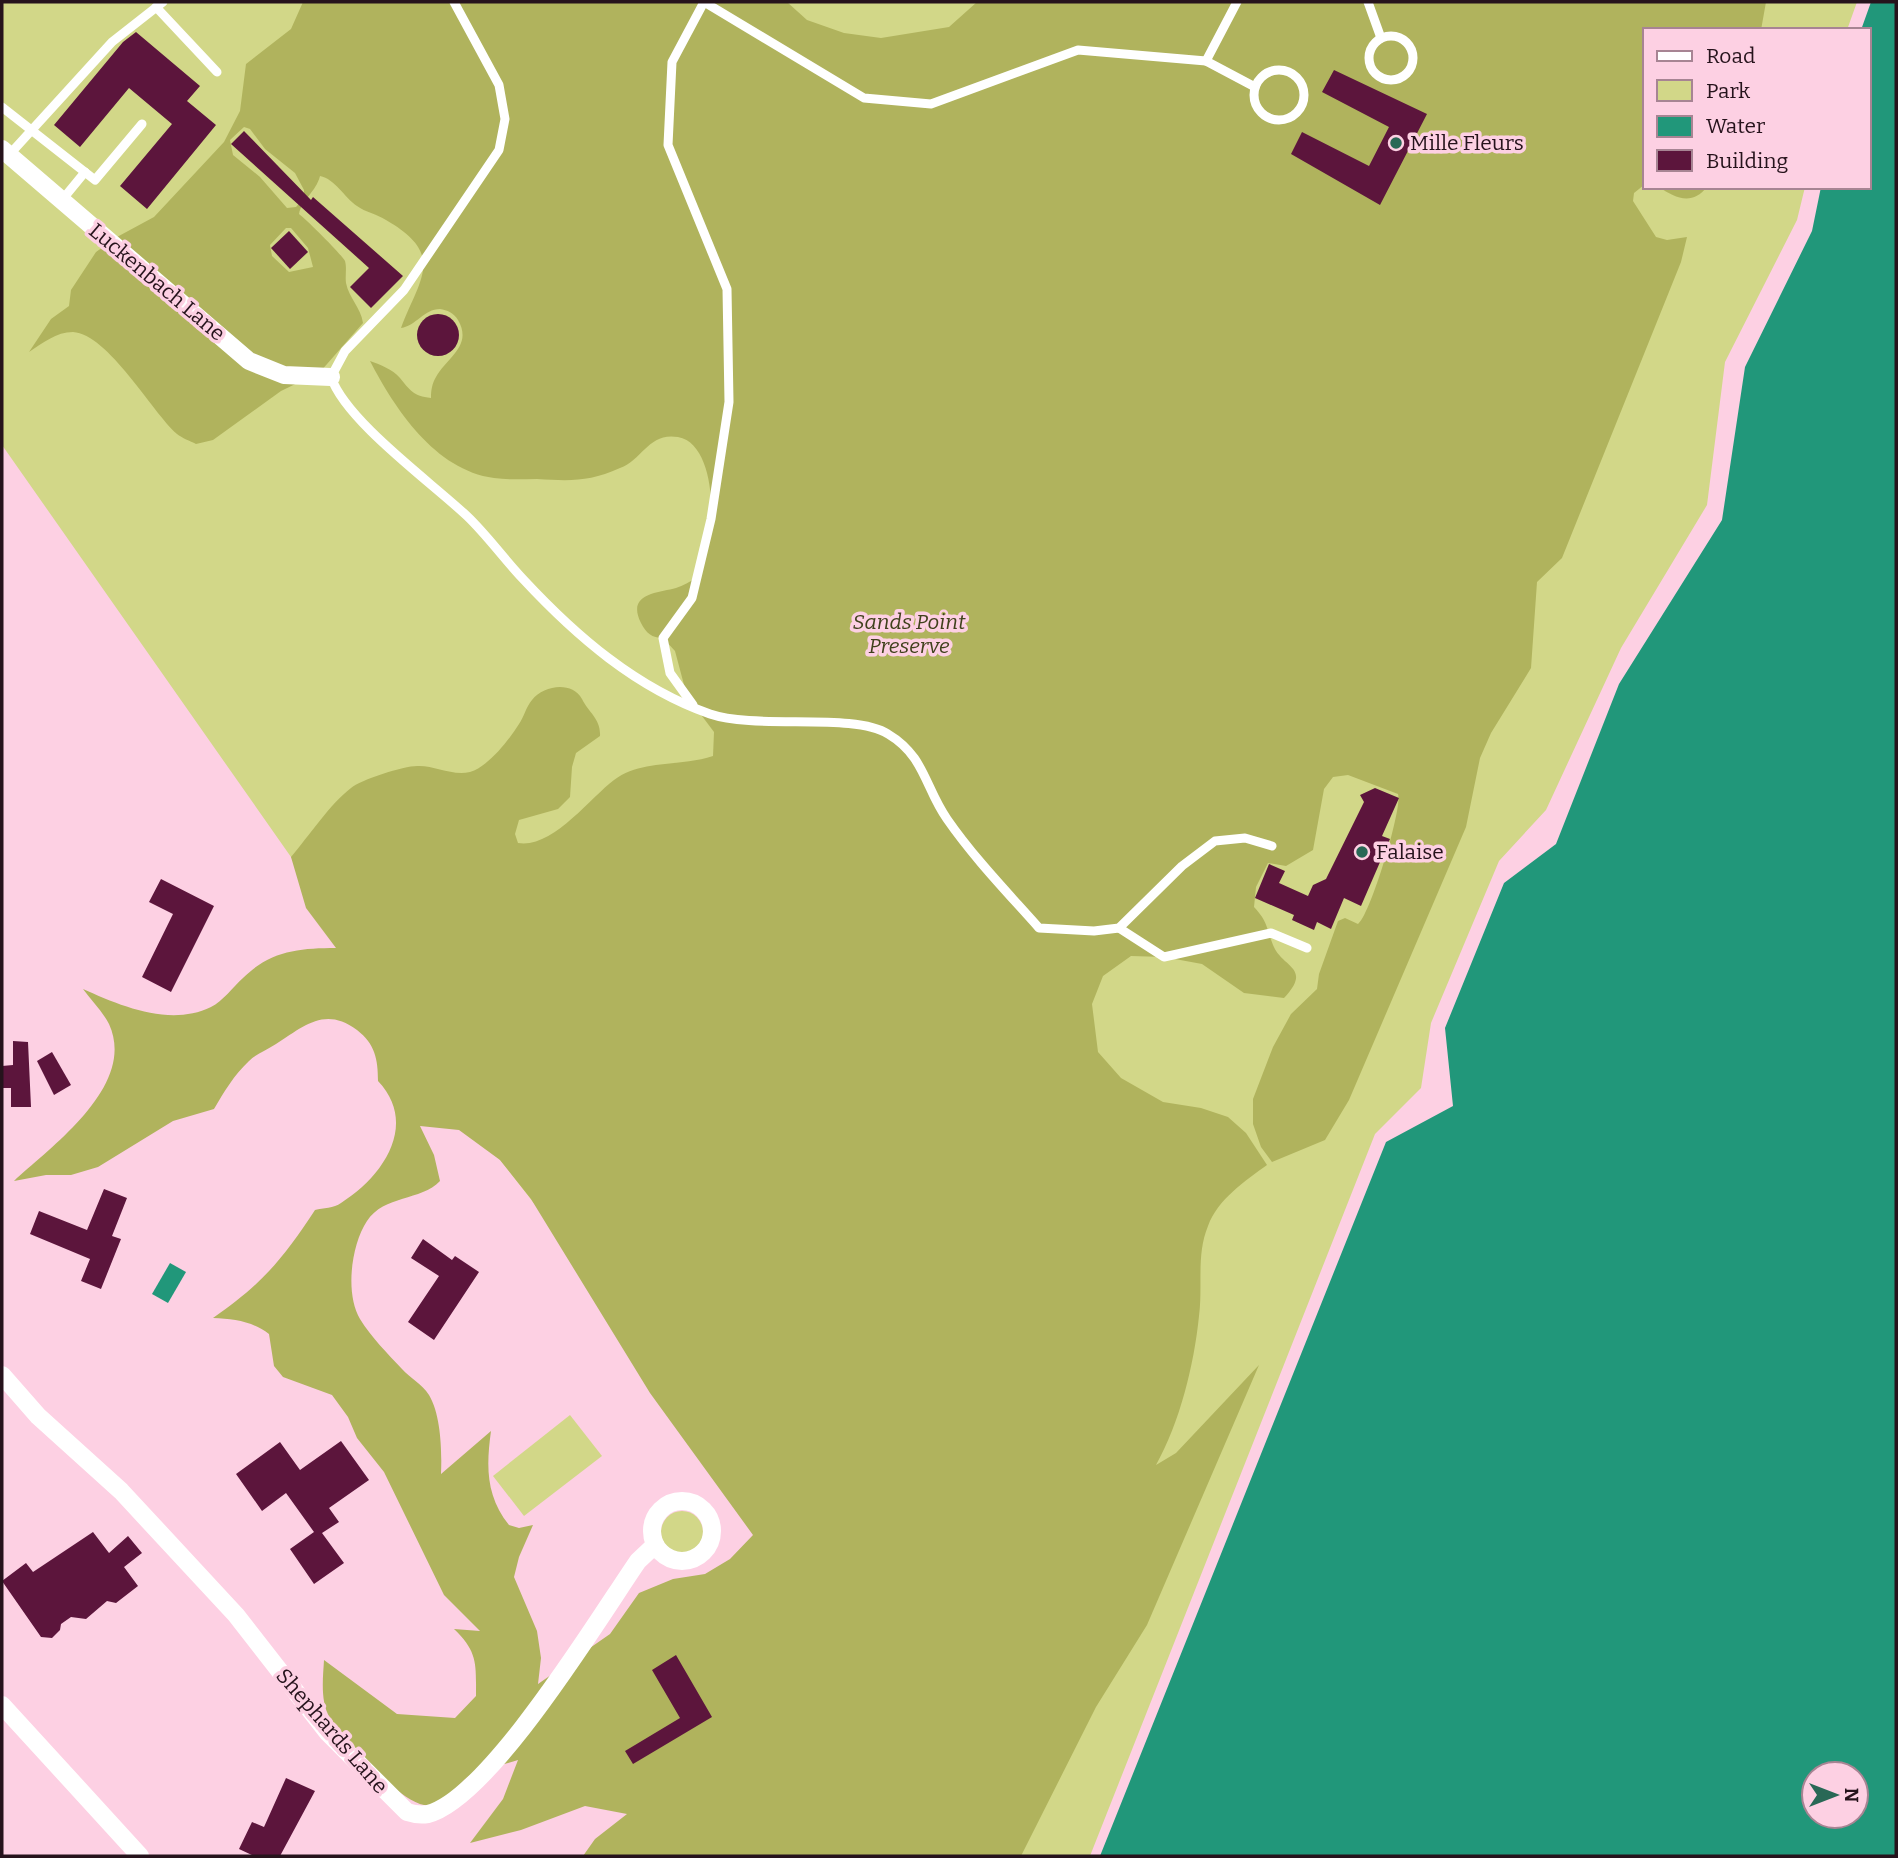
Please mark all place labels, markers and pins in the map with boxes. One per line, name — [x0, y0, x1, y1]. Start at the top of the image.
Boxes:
place label: Mille Fleurs — [1410, 130, 1524, 156]
marker: Mille Fleurs — [1388, 135, 1404, 151]
place label: Falaise — [1376, 839, 1444, 865]
marker: Falaise — [1354, 844, 1370, 860]

